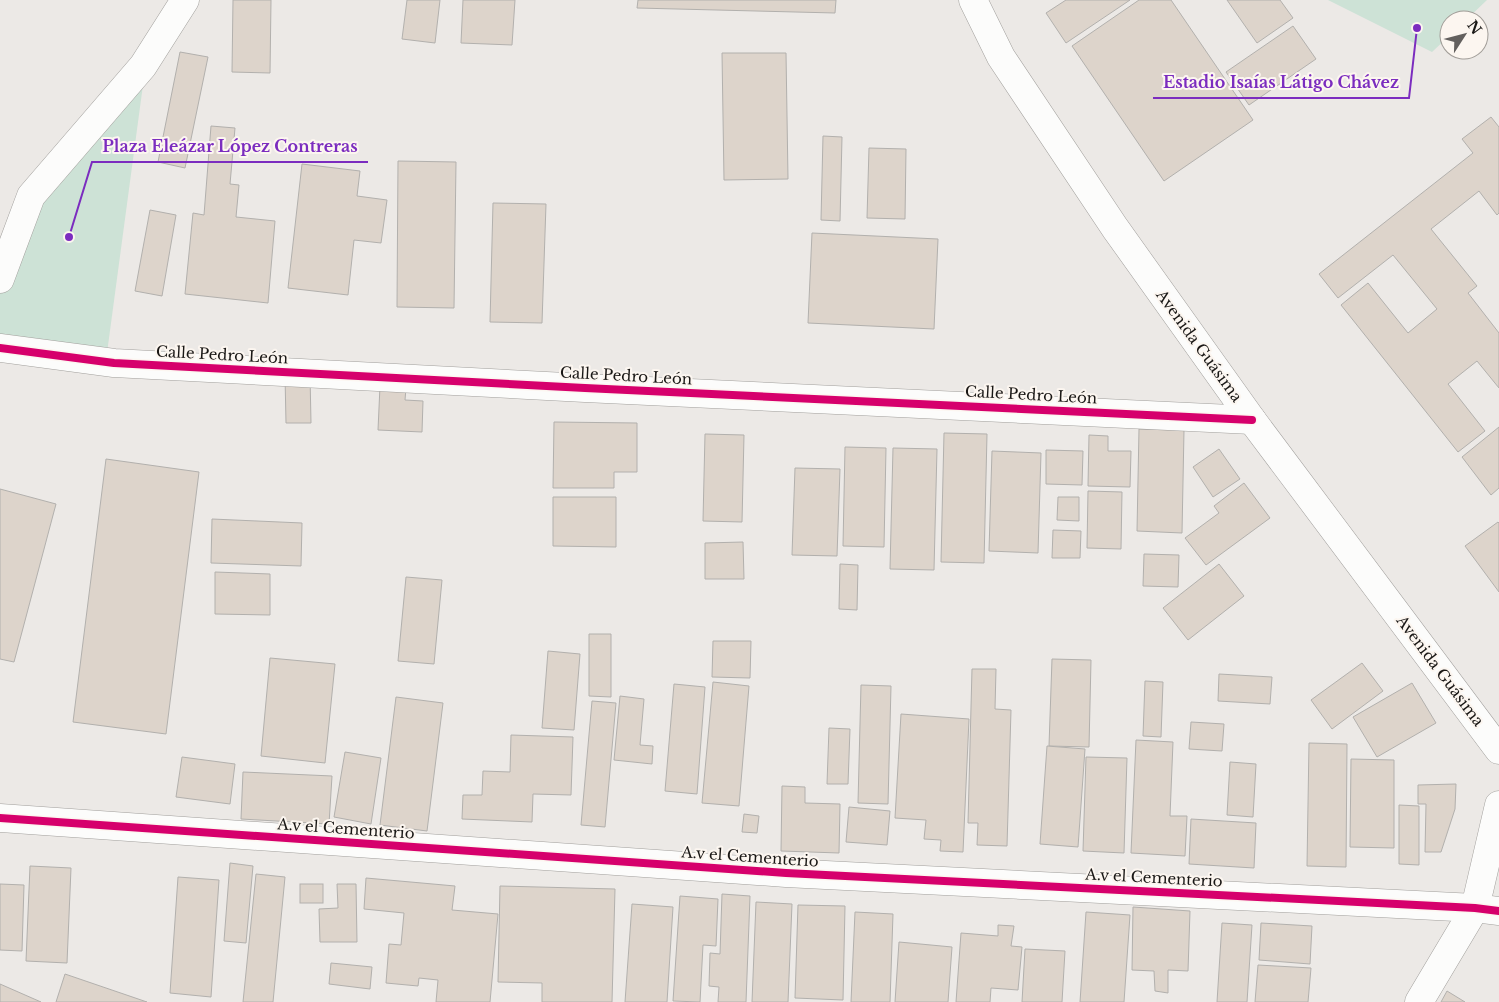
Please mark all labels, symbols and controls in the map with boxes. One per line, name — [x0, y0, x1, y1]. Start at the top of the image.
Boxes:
north arrow — [1439, 10, 1489, 60]
text: N — [1463, 17, 1486, 38]
callout: Estadio Isaías Látigo Chávez — [1153, 67, 1409, 98]
text: Estadio Isaías Látigo Chávez — [1163, 72, 1399, 92]
callout: Plaza Eleázar López Contreras — [92, 131, 368, 162]
text: Plaza Eleázar López Contreras — [102, 136, 358, 156]
street label: Avenida Guásima — [1152, 285, 1247, 406]
street label: Calle Pedro León — [155, 342, 289, 367]
street label: Calle Pedro León — [559, 363, 693, 388]
street label: Calle Pedro León — [964, 382, 1098, 407]
street label: Avenida Guásima — [1392, 611, 1489, 730]
street label: A.v el Cementerio — [276, 814, 415, 843]
street label: A.v el Cementerio — [680, 842, 819, 871]
street label: A.v el Cementerio — [1084, 864, 1223, 891]

